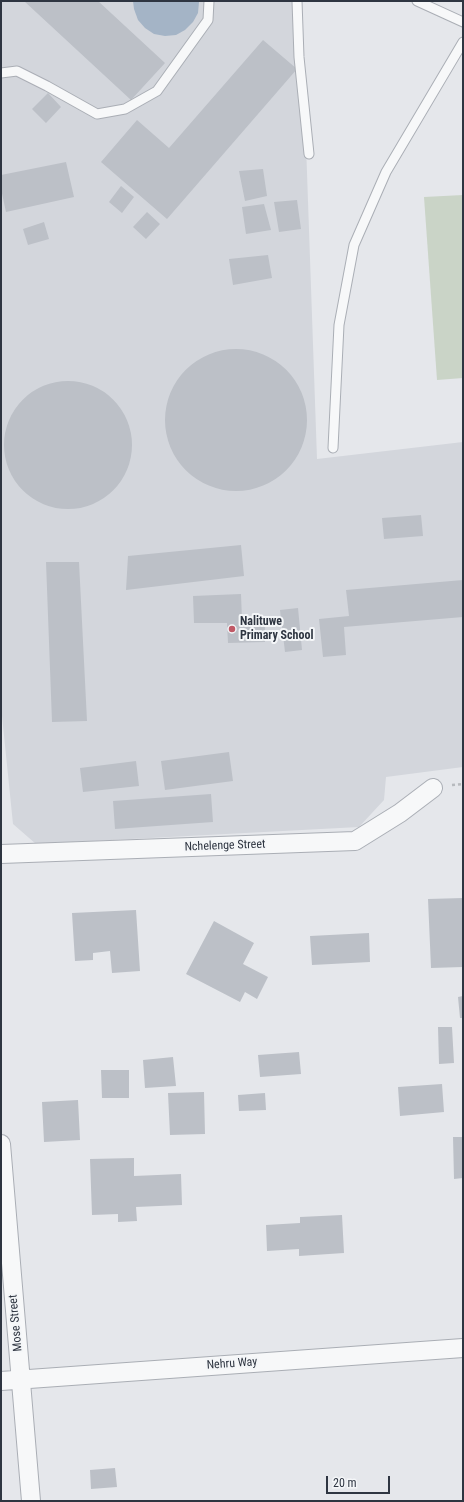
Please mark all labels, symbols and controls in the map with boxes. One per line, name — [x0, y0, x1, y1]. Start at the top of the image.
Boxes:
place label: Nalituwe Primary School — [240, 615, 313, 643]
marker: Nalituwe Primary School — [227, 624, 237, 634]
street label: Nchelenge Street — [184, 837, 266, 855]
street label: Mose Street — [6, 1294, 26, 1352]
street label: Nehru Way — [206, 1355, 258, 1373]
scale bar — [328, 1468, 392, 1494]
text: 20 m — [333, 1476, 357, 1490]

